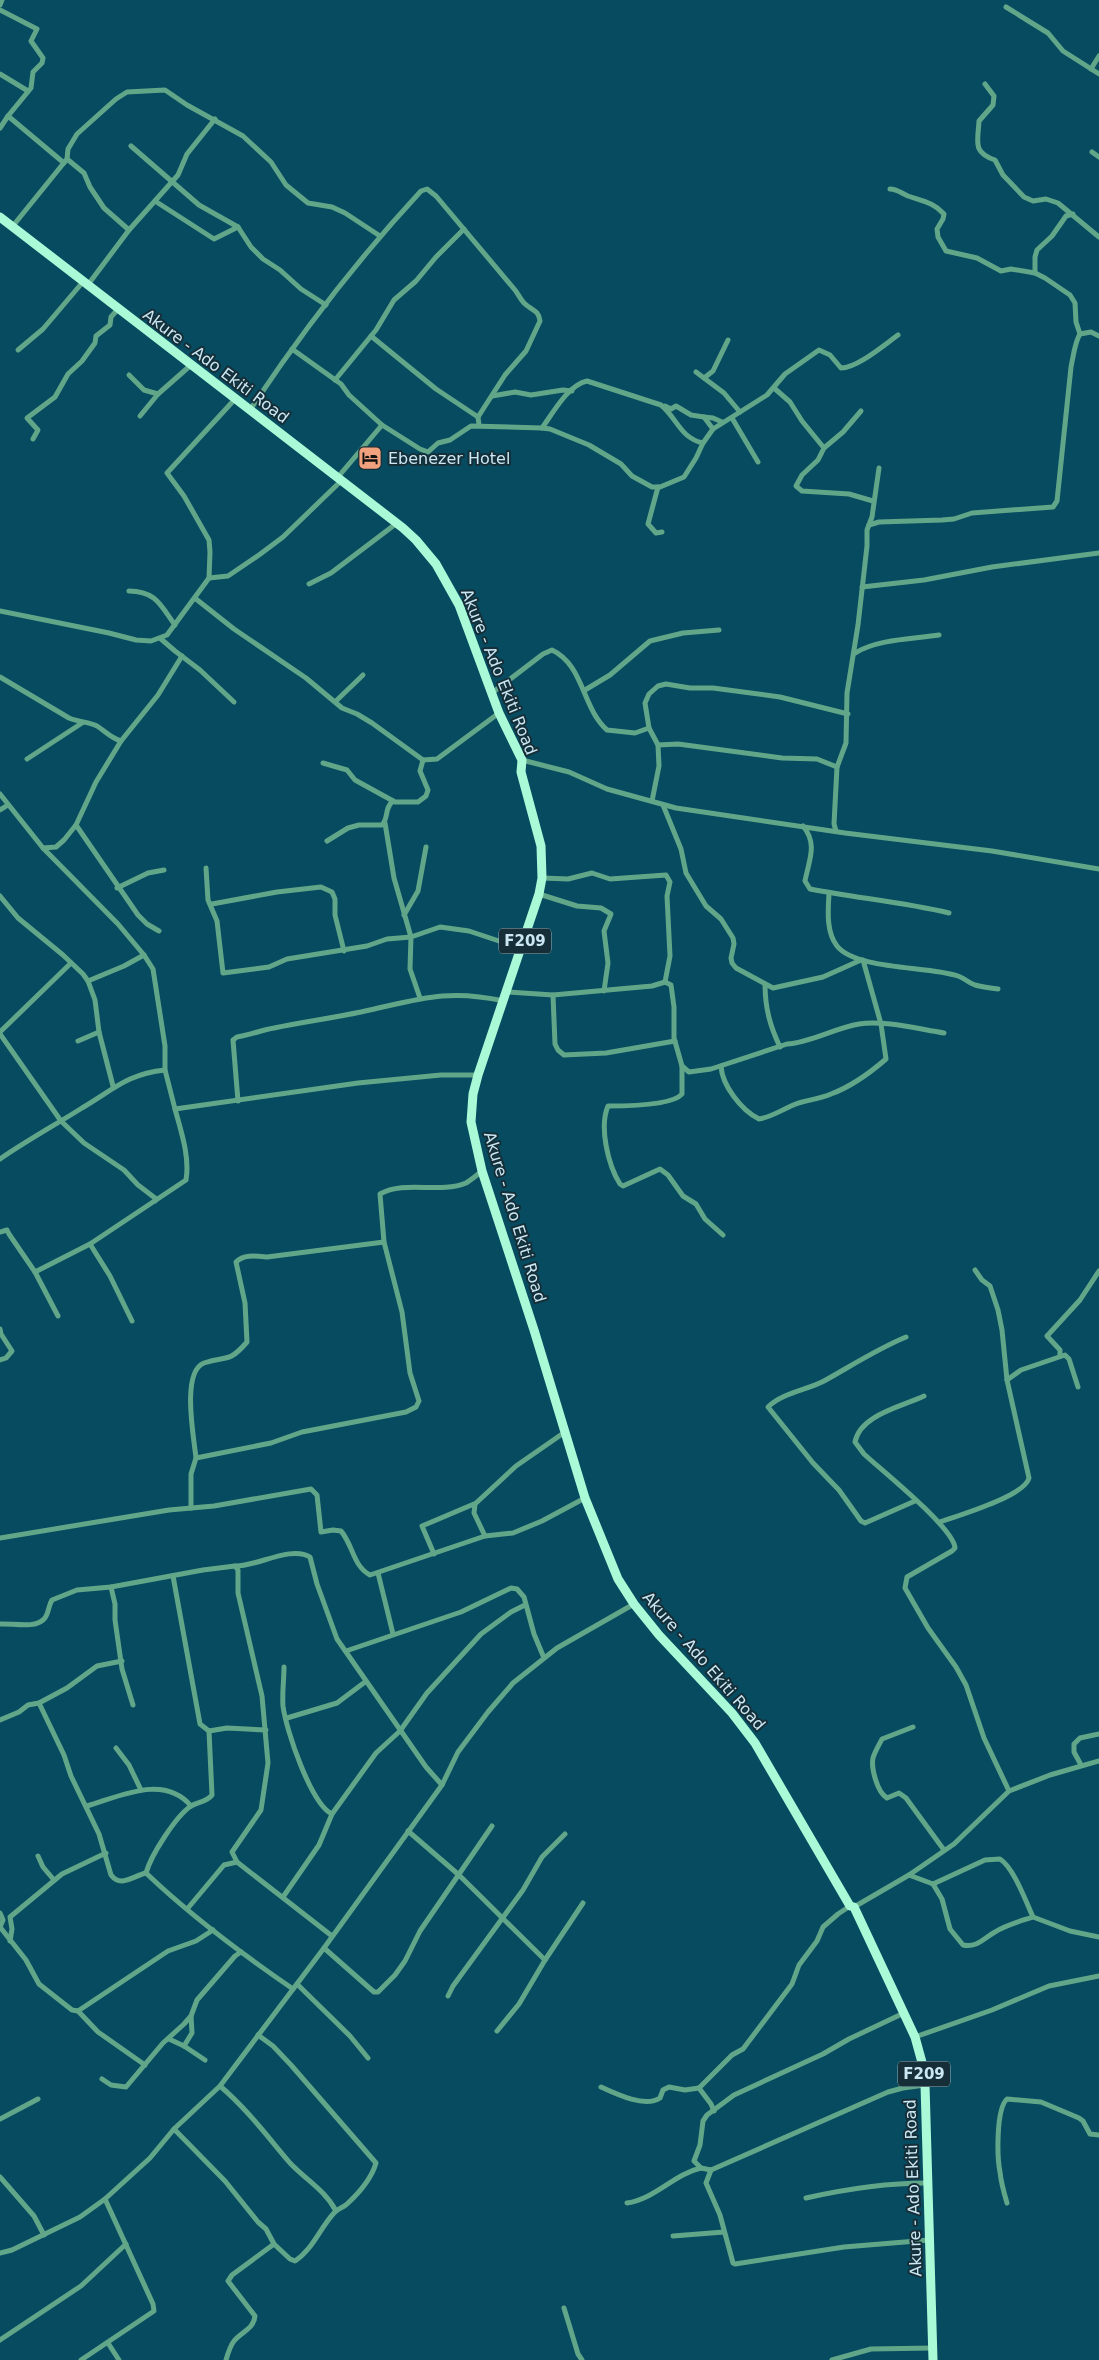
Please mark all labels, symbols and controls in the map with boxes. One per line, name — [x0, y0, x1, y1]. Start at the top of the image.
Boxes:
street label: Akure - Ado Ekiti Road — [139, 305, 293, 427]
hotel icon: Ebenezer Hotel — [357, 445, 383, 471]
place label: Ebenezer Hotel — [388, 449, 510, 468]
street label: Akure - Ado Ekiti Road — [457, 586, 541, 758]
road number: F209 — [499, 928, 551, 954]
street label: Akure - Ado Ekiti Road — [480, 1129, 550, 1305]
street label: Akure - Ado Ekiti Road — [639, 1588, 769, 1734]
road number: F209 — [898, 2062, 950, 2086]
street label: Akure - Ado Ekiti Road — [900, 2099, 926, 2277]

